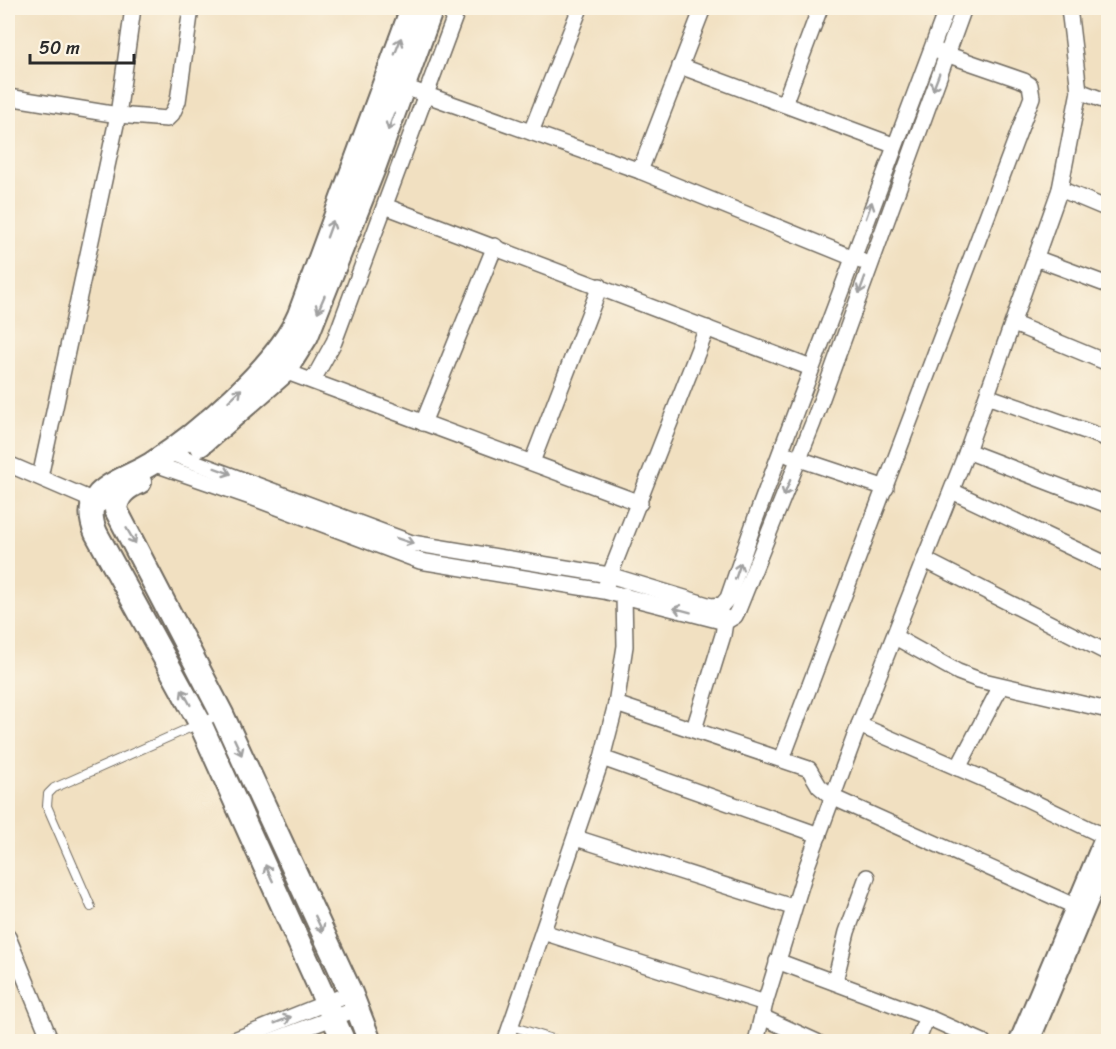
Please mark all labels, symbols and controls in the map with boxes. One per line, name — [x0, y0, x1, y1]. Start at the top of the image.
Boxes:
scale bar — [30, 27, 134, 65]
text: 50 m — [39, 32, 80, 64]
one-way arrow — [393, 37, 404, 56]
one-way arrow — [930, 72, 941, 91]
one-way arrow — [384, 112, 395, 131]
one-way arrow — [865, 201, 876, 220]
one-way arrow — [326, 220, 337, 239]
one-way arrow — [856, 275, 867, 294]
one-way arrow — [315, 294, 326, 313]
one-way arrow — [227, 388, 242, 402]
one-way arrow — [213, 466, 232, 477]
one-way arrow — [781, 478, 792, 496]
one-way arrow — [125, 527, 137, 544]
one-way arrow — [395, 536, 414, 547]
one-way arrow — [733, 562, 744, 581]
one-way arrow — [673, 604, 692, 615]
one-way arrow — [180, 689, 192, 706]
one-way arrow — [232, 738, 244, 756]
one-way arrow — [262, 865, 274, 883]
one-way arrow — [314, 915, 326, 933]
one-way arrow — [274, 1013, 292, 1024]

